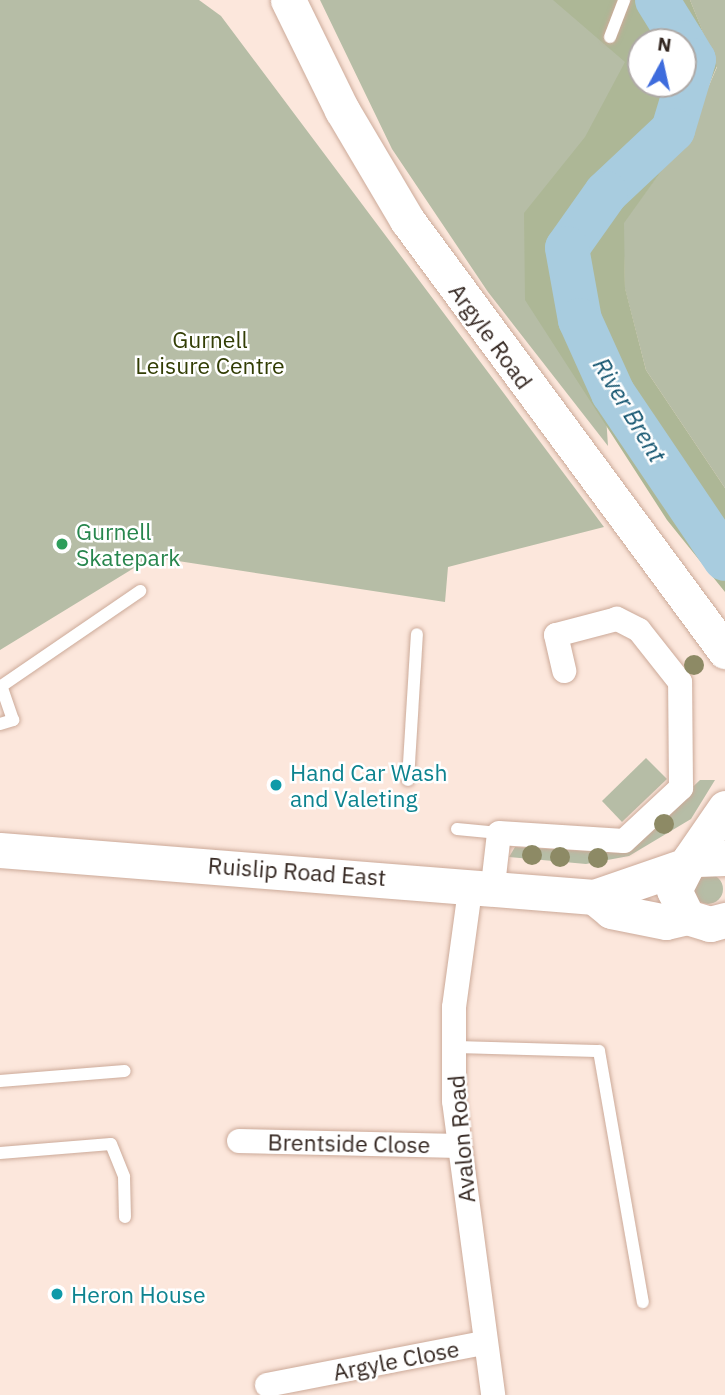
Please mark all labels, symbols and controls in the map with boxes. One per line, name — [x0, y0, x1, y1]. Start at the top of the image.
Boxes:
north arrow — [627, 28, 697, 98]
text: N — [656, 31, 673, 57]
street label: Argyle Road — [444, 278, 538, 394]
park label: Gurnell Leisure Centre — [135, 325, 285, 379]
water label: River Brent — [587, 353, 671, 467]
place label: Gurnell Skatepark — [76, 517, 180, 571]
marker: Gurnell Skatepark — [54, 536, 70, 552]
place label: Hand Car Wash and Valeting — [290, 758, 448, 812]
marker: Hand Car Wash and Valeting — [268, 777, 284, 793]
street label: Ruislip Road East — [207, 851, 387, 891]
street label: Avalon Road — [442, 1074, 480, 1204]
street label: Brentside Close — [267, 1128, 431, 1158]
place label: Heron House — [71, 1280, 206, 1308]
marker: Heron House — [49, 1286, 65, 1302]
street label: Argyle Close — [331, 1334, 461, 1386]

